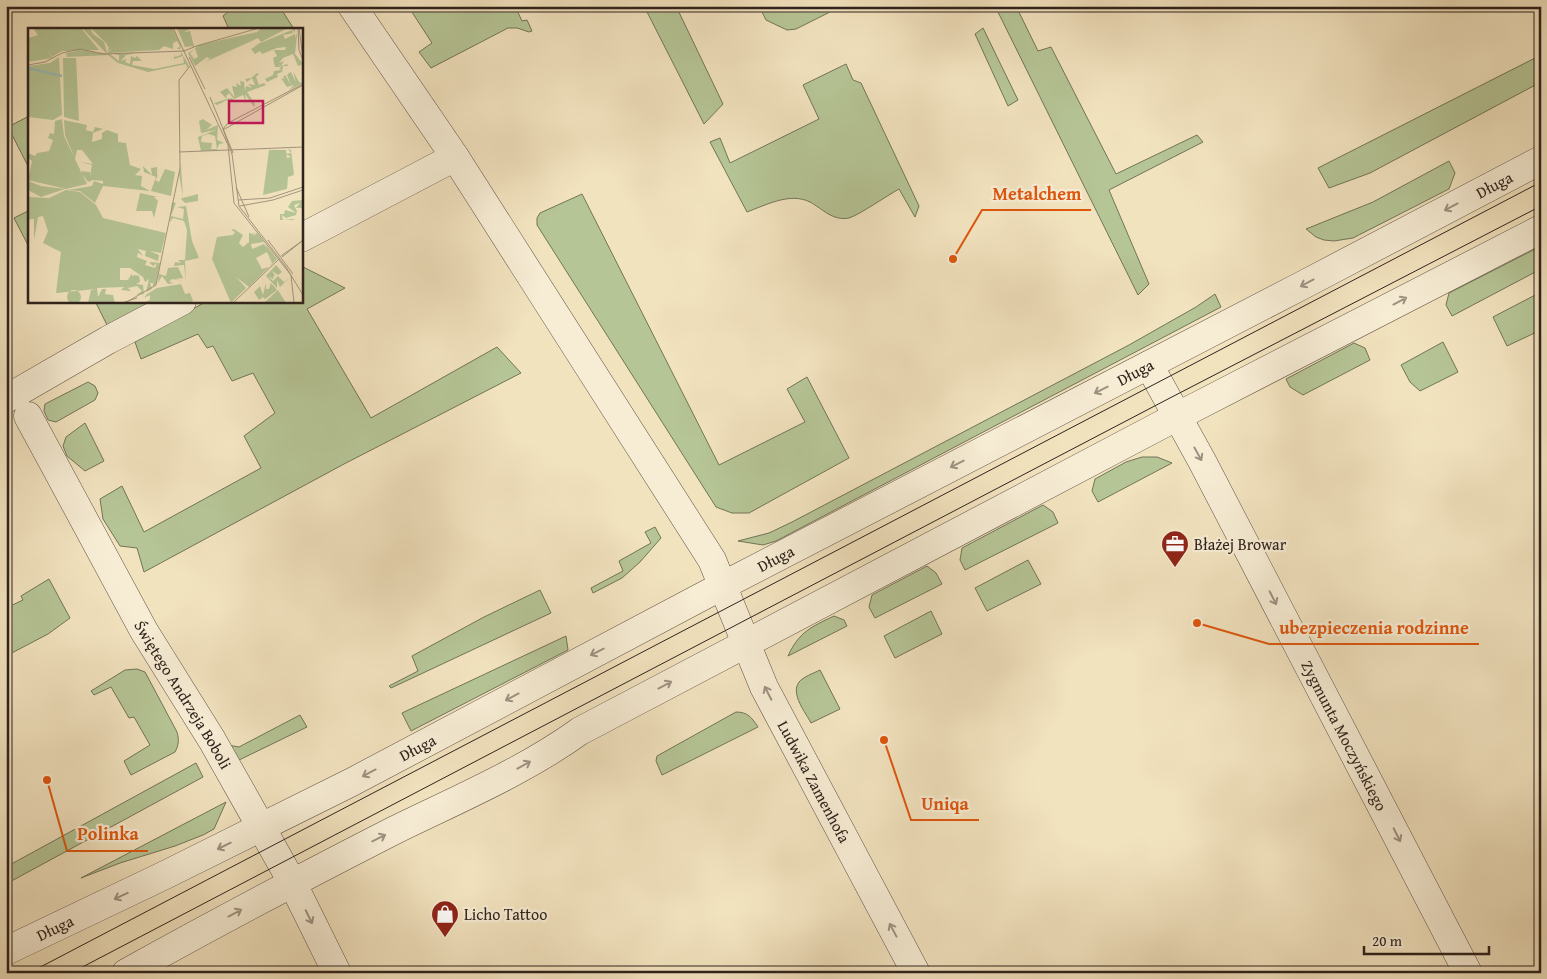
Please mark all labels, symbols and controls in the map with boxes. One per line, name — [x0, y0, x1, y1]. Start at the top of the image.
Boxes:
inset map — [28, 28, 302, 302]
street label: Długa — [1471, 165, 1517, 204]
callout: Metalchem — [982, 177, 1091, 210]
text: Metalchem — [993, 180, 1082, 207]
one-way arrow — [1444, 203, 1459, 212]
one-way arrow — [1300, 278, 1315, 288]
one-way arrow — [1393, 296, 1408, 306]
street label: Długa — [1112, 352, 1158, 392]
one-way arrow — [1094, 386, 1109, 395]
one-way arrow — [1193, 446, 1203, 461]
one-way arrow — [949, 459, 964, 469]
office icon: Błażej Browar — [1160, 529, 1190, 568]
place label: Błażej Browar — [1194, 532, 1287, 556]
street label: Długa — [753, 539, 799, 578]
one-way arrow — [1268, 590, 1278, 605]
callout: ubezpieczenia rodzinne — [1269, 611, 1479, 644]
text: ubezpieczenia rodzinne — [1279, 614, 1469, 641]
street label: Świętego Andrzeja Boboli — [128, 616, 238, 774]
one-way arrow — [590, 647, 605, 657]
street label: Zygmunta Moczyńskiego — [1295, 656, 1394, 815]
one-way arrow — [658, 680, 673, 690]
one-way arrow — [763, 686, 773, 701]
one-way arrow — [505, 692, 520, 702]
street label: Ludwika Zamenhofa — [772, 716, 857, 847]
street label: Długa — [395, 728, 440, 767]
one-way arrow — [516, 760, 531, 769]
one-way arrow — [362, 769, 377, 778]
callout: Uniqa — [911, 787, 979, 820]
text: Uniqa — [921, 790, 970, 817]
callout: Polinka — [67, 818, 148, 851]
text: Polinka — [77, 820, 139, 847]
one-way arrow — [1393, 827, 1402, 842]
one-way arrow — [371, 833, 386, 843]
one-way arrow — [217, 842, 232, 852]
one-way arrow — [114, 892, 129, 901]
shop icon: Licho Tattoo — [430, 899, 460, 938]
place label: Licho Tattoo — [464, 902, 547, 926]
street label: Długa — [32, 908, 78, 947]
one-way arrow — [227, 908, 242, 918]
one-way arrow — [305, 909, 314, 924]
one-way arrow — [888, 922, 898, 937]
scale bar — [1364, 924, 1490, 956]
text: 20 m — [1372, 930, 1403, 951]

